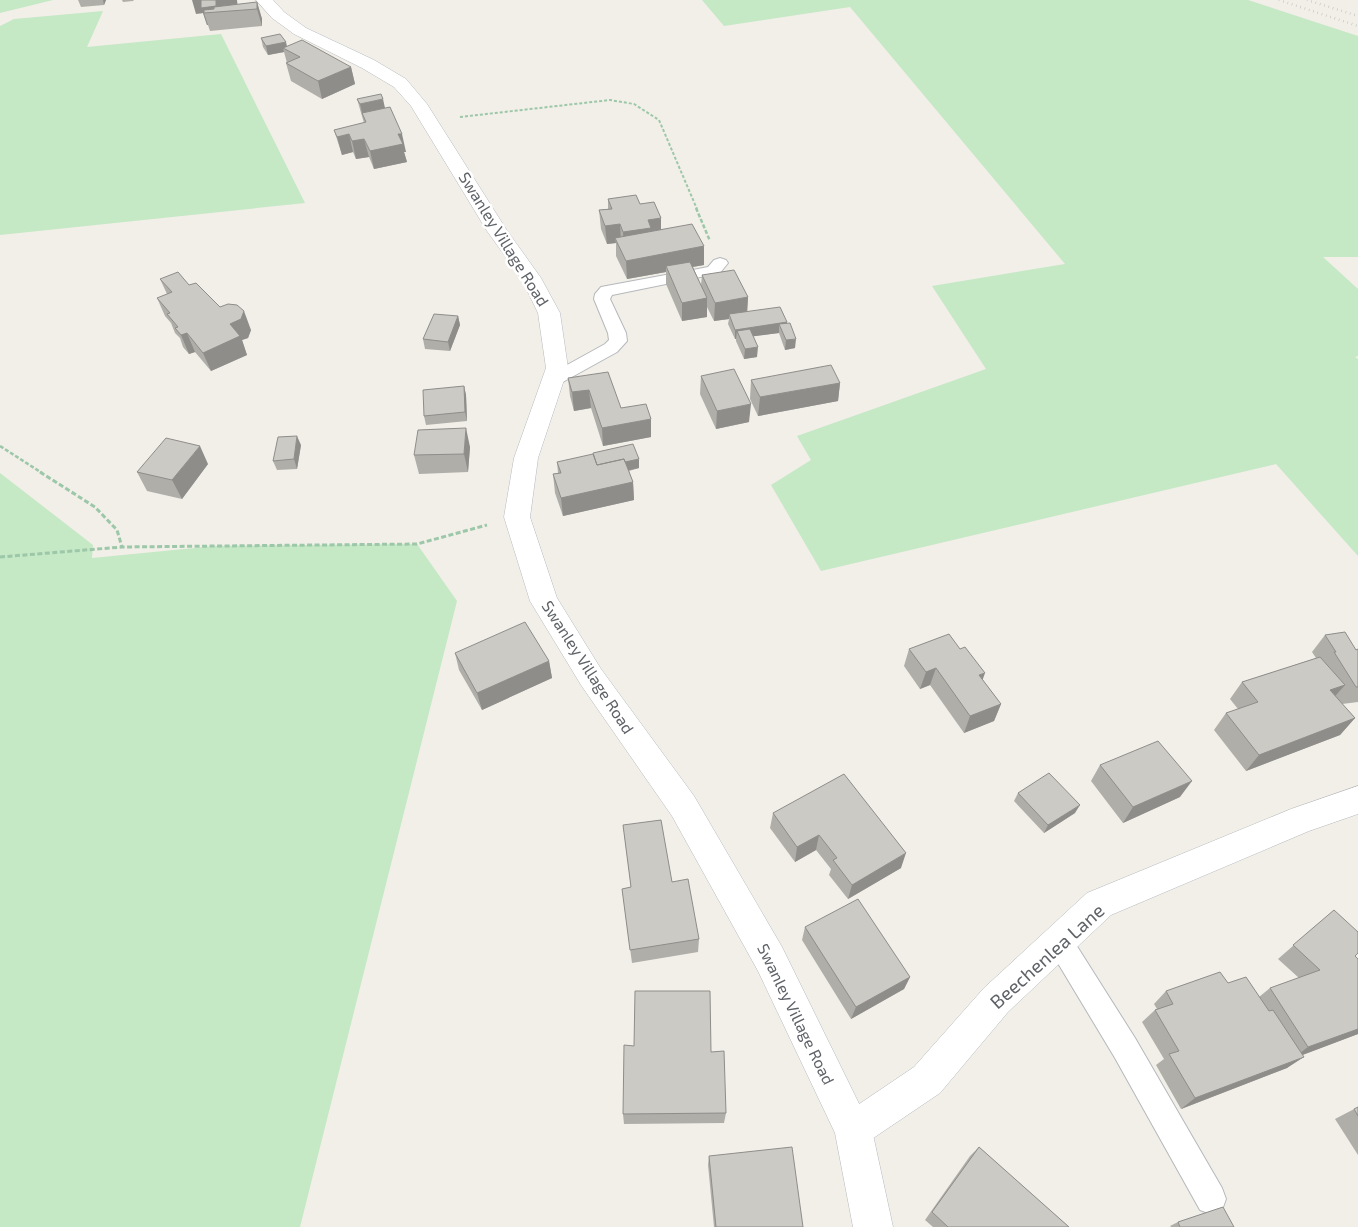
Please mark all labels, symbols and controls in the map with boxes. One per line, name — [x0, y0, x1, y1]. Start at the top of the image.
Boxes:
street label: Swanley Village Road — [455, 168, 553, 309]
street label: Swanley Village Road — [538, 597, 638, 737]
street label: Beechenlea Lane — [985, 898, 1109, 1013]
street label: Swanley Village Road — [754, 940, 839, 1087]

